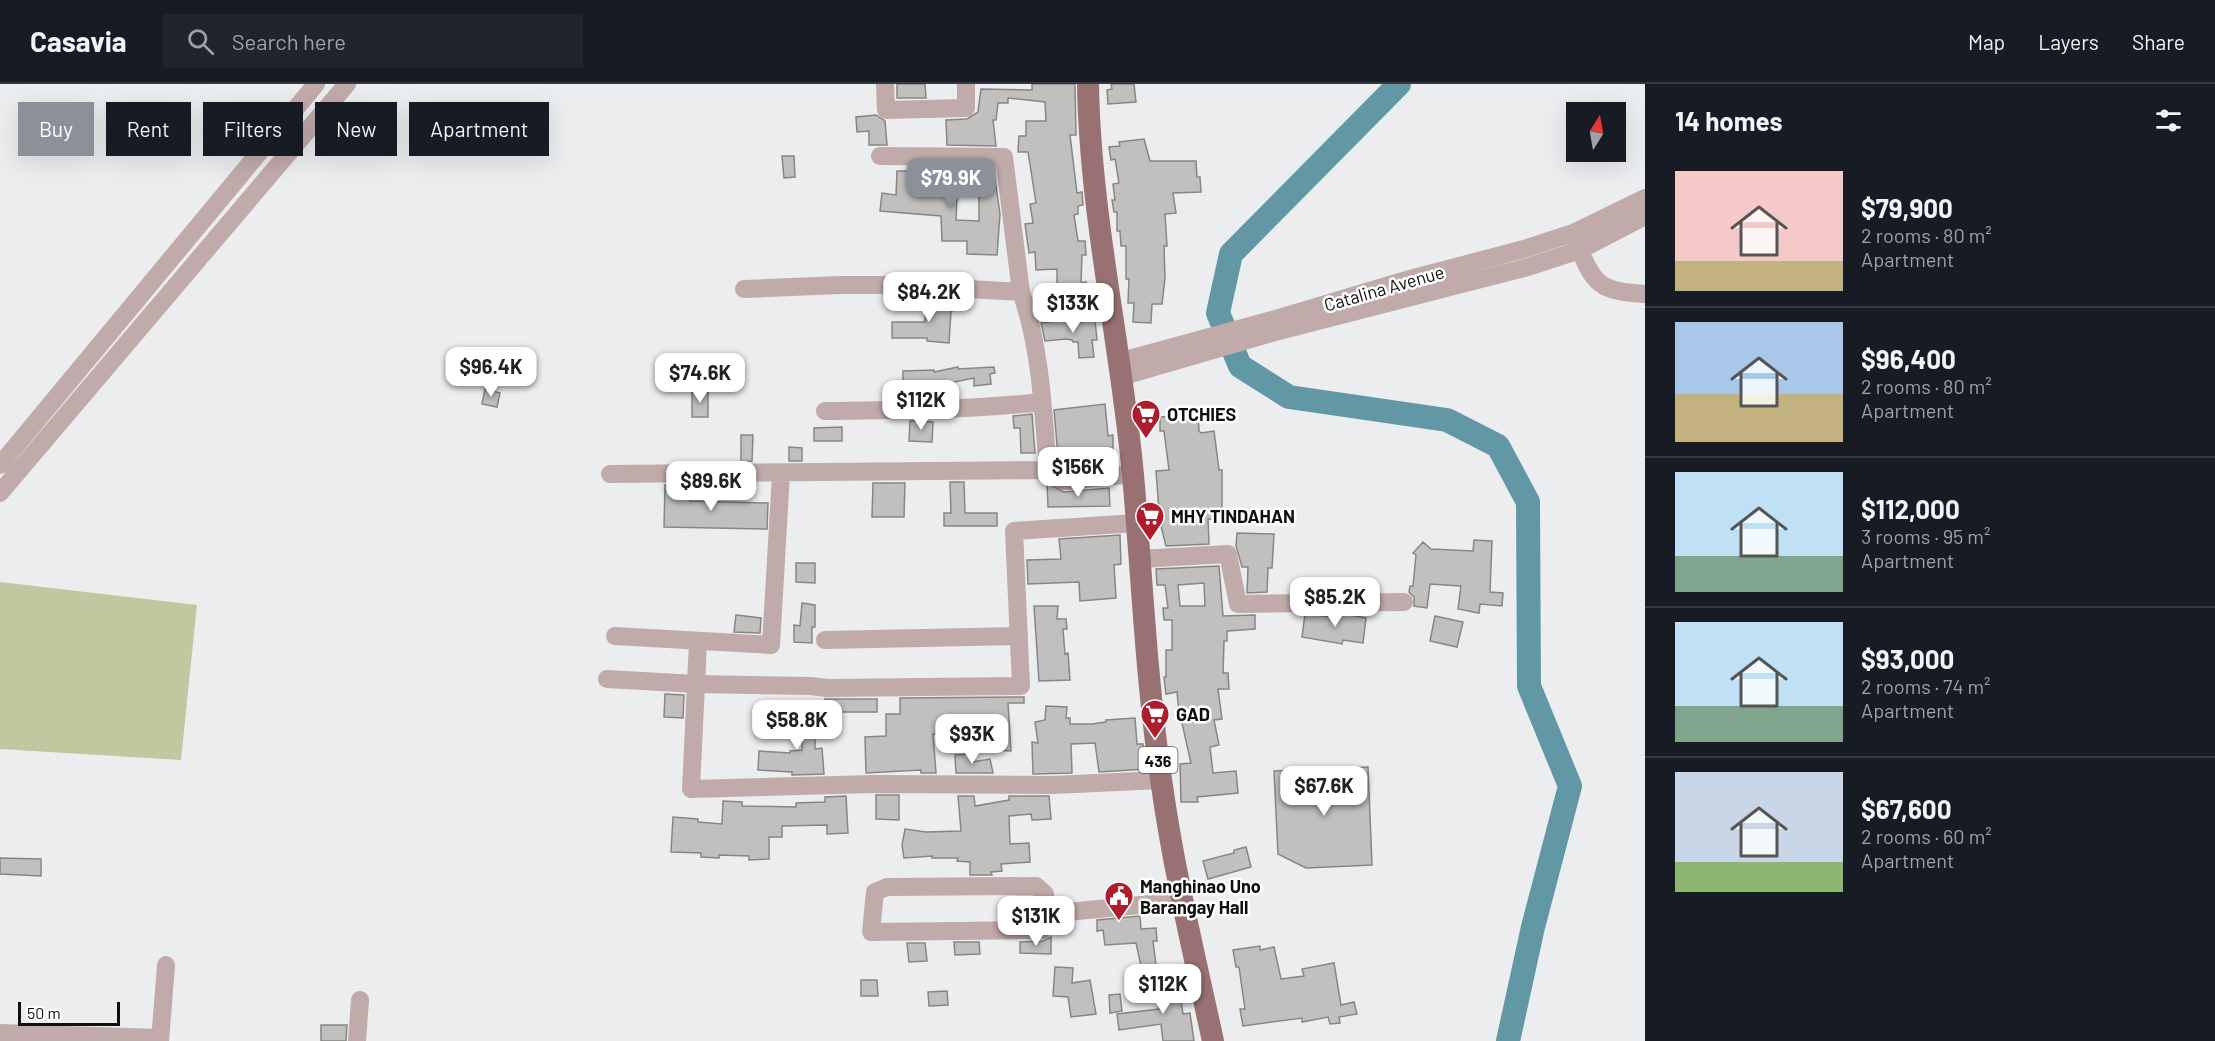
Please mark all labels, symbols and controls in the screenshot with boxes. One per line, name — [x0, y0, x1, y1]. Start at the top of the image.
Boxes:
search box — [163, 14, 583, 68]
text: Casavia — [30, 24, 127, 58]
icon: search — [184, 25, 217, 58]
text: Search here — [232, 28, 346, 54]
text: Map — [1968, 29, 2005, 54]
text: Layers — [2038, 29, 2099, 54]
text: Share — [2132, 29, 2185, 54]
chip: Buy — [18, 102, 94, 156]
chip: Rent — [106, 102, 191, 156]
chip: Filters — [203, 102, 303, 156]
chip: New — [315, 102, 397, 156]
chip: Apartment — [409, 102, 549, 156]
north arrow — [1566, 102, 1626, 162]
map controls — [1566, 102, 1626, 162]
icon: filters — [2152, 104, 2185, 137]
text: 14 homes — [1675, 105, 1782, 136]
pin: $79.9K — [902, 158, 1000, 209]
text: $79.9K — [921, 165, 981, 189]
text: $79,900 — [1861, 192, 1953, 223]
icon: home — [1723, 195, 1795, 267]
text: 2 rooms · 80 m² — [1861, 223, 1992, 247]
text: Apartment — [1861, 247, 1954, 271]
street label: Catalina Avenue — [1321, 260, 1447, 316]
pin: $84.2K — [880, 272, 978, 323]
text: $84.2K — [897, 279, 961, 303]
pin: $133K — [1031, 283, 1115, 334]
text: $133K — [1047, 290, 1099, 314]
text: $96,400 — [1861, 343, 1956, 374]
icon: home — [1723, 346, 1795, 418]
pin: $96.4K — [442, 347, 540, 398]
pin: $74.6K — [651, 353, 749, 404]
text: $96.4K — [460, 354, 522, 378]
text: $74.6K — [669, 360, 731, 384]
text: 2 rooms · 80 m² — [1861, 374, 1992, 398]
pin: $112K — [879, 380, 963, 431]
text: $112K — [896, 387, 946, 411]
supermarket icon: OTCHIES — [1130, 398, 1162, 440]
text: Apartment — [1861, 398, 1954, 422]
place label: OTCHIES — [1167, 403, 1237, 425]
pin: $156K — [1036, 447, 1120, 498]
text: $156K — [1052, 454, 1104, 478]
pin: $89.6K — [662, 461, 760, 512]
text: $89.6K — [680, 468, 742, 492]
text: $112,000 — [1861, 493, 1960, 524]
icon: home — [1723, 496, 1795, 568]
supermarket icon: MHY TINDAHAN — [1134, 500, 1166, 542]
place label: MHY TINDAHAN — [1171, 505, 1295, 527]
text: 3 rooms · 95 m² — [1861, 524, 1990, 548]
text: Apartment — [1861, 548, 1954, 572]
pin: $85.2K — [1286, 577, 1384, 628]
text: $85.2K — [1304, 584, 1366, 608]
text: $93,000 — [1861, 643, 1954, 674]
icon: home — [1723, 646, 1795, 718]
text: 2 rooms · 74 m² — [1861, 674, 1991, 698]
supermarket icon: GAD — [1139, 698, 1171, 740]
text: Apartment — [1861, 698, 1954, 722]
pin: $58.8K — [748, 700, 846, 751]
place label: GAD — [1176, 703, 1210, 725]
text: $58.8K — [766, 707, 828, 731]
pin: $93K — [936, 714, 1008, 765]
text: $93K — [949, 721, 995, 745]
road number: 436 — [1138, 747, 1178, 773]
pin: $67.6K — [1275, 766, 1373, 817]
text: $67.6K — [1294, 773, 1354, 797]
text: $67,600 — [1861, 793, 1952, 824]
icon: home — [1723, 796, 1795, 868]
text: 2 rooms · 60 m² — [1861, 824, 1992, 848]
text: Apartment — [1861, 848, 1954, 872]
place label: Manghinao Uno Barangay Hall — [1140, 875, 1261, 918]
public building icon: Manghinao Uno Barangay Hall — [1103, 880, 1135, 922]
pin: $131K — [994, 896, 1078, 947]
text: $131K — [1012, 903, 1060, 927]
pin: $112K — [1121, 964, 1205, 1015]
text: $112K — [1138, 971, 1188, 995]
scale bar — [18, 999, 120, 1026]
text: 50 m — [27, 1003, 61, 1022]

